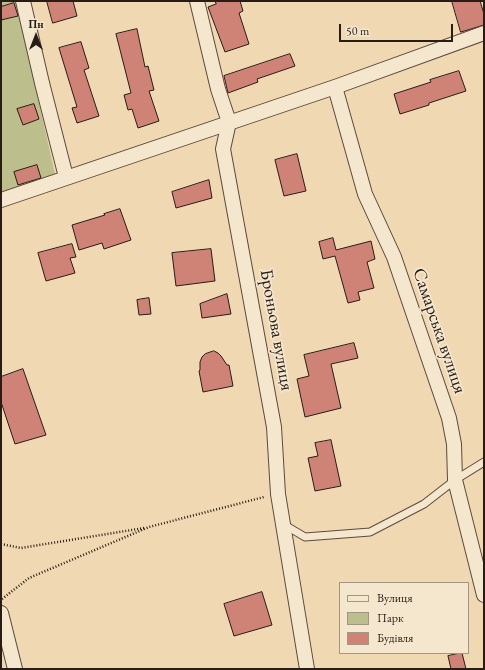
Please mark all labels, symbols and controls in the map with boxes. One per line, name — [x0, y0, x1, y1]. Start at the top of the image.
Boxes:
north arrow — [16, 16, 56, 56]
scale bar — [341, 16, 455, 42]
text: Пн — [28, 17, 44, 31]
text: 50 m — [346, 23, 369, 39]
street label: Самарська вулиця — [407, 265, 471, 397]
street label: Броньова вулиця — [255, 268, 297, 392]
legend — [339, 582, 469, 654]
text: Вулиця — [377, 590, 413, 606]
text: Парк — [377, 610, 404, 626]
text: Будівля — [377, 630, 413, 646]

